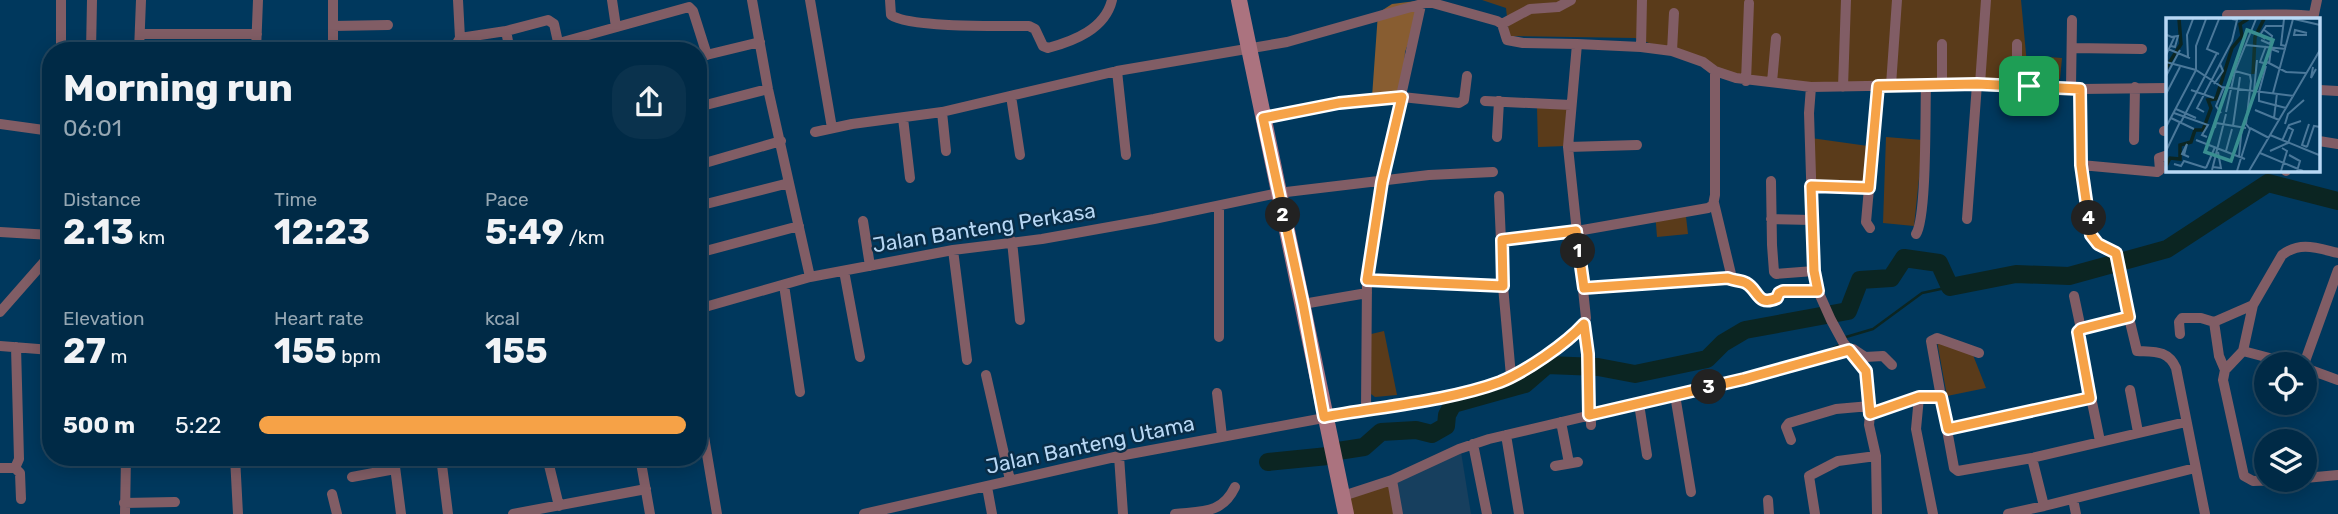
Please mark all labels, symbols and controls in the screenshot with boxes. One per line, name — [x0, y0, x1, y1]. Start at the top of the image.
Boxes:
inset map — [2166, 18, 2320, 172]
pin — [1999, 56, 2059, 116]
text: Morning run — [63, 65, 293, 111]
button: share — [612, 65, 686, 139]
icon: arrive — [2010, 67, 2048, 105]
text: 06:01 — [63, 114, 122, 142]
text: Distance — [63, 188, 141, 211]
text: Time — [274, 188, 317, 211]
text: Pace — [485, 188, 529, 211]
street label: Jalan Banteng Perkasa — [871, 198, 1097, 257]
pin: 2 — [1266, 198, 1300, 232]
pin: 4 — [2072, 200, 2106, 235]
text: 2 — [1276, 203, 1289, 226]
text: 4 — [2082, 206, 2095, 229]
text: 2.13 — [63, 211, 134, 253]
text: 12:23 — [274, 211, 370, 253]
text: 5:49 — [485, 211, 564, 253]
text: km — [134, 226, 165, 249]
text: /km — [564, 226, 605, 249]
pin: 1 — [1560, 233, 1596, 268]
text: 1 — [1573, 239, 1582, 262]
text: Elevation — [63, 307, 144, 330]
text: Heart rate — [274, 307, 364, 330]
text: kcal — [485, 307, 520, 330]
text: 27 — [63, 330, 106, 372]
text: 155 — [274, 330, 337, 372]
text: 155 — [485, 330, 548, 372]
text: m — [106, 345, 127, 368]
text: bpm — [337, 345, 381, 368]
map controls — [2254, 352, 2317, 492]
button: locate — [2254, 352, 2317, 415]
pin: 3 — [1692, 370, 1726, 404]
text: 3 — [1702, 375, 1715, 398]
street label: Jalan Banteng Utama — [983, 410, 1197, 479]
text: 500 m — [63, 411, 135, 439]
text: 5:22 — [175, 411, 222, 439]
button: layers — [2254, 429, 2317, 492]

